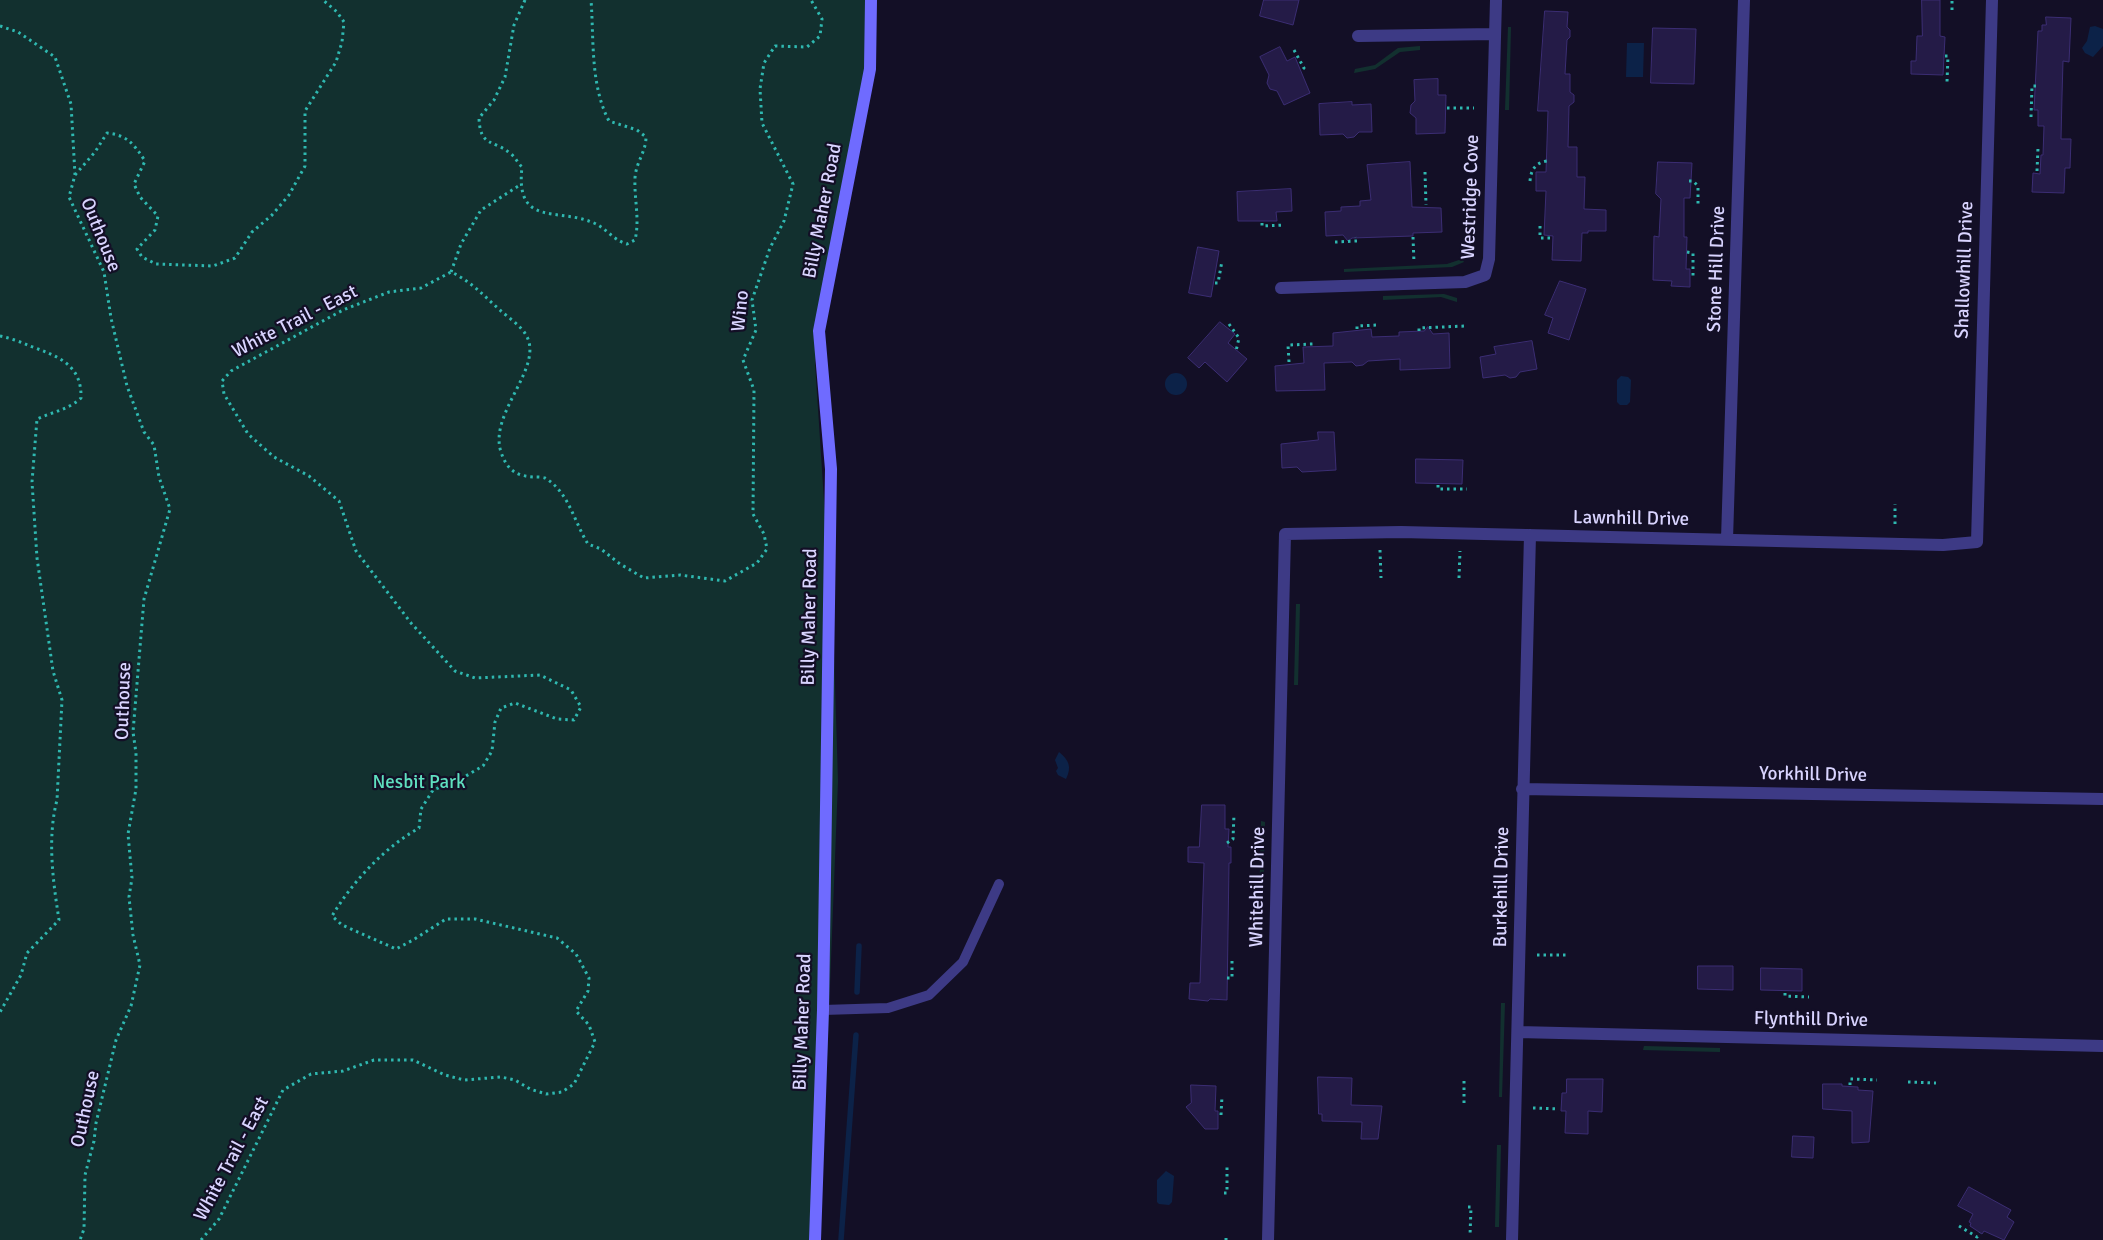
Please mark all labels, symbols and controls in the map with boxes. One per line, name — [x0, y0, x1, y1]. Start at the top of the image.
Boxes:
street label: Westridge Cove — [1457, 134, 1485, 260]
street label: Billy Maher Road — [799, 142, 847, 280]
street label: Outhouse — [75, 195, 125, 275]
street label: Shallowhill Drive — [1951, 201, 1979, 339]
street label: Stone Hill Drive — [1703, 205, 1731, 333]
street label: White Trail - East — [229, 281, 361, 363]
street label: Wino — [727, 289, 755, 333]
street label: Lawnhill Drive — [1573, 507, 1689, 531]
street label: Billy Maher Road — [797, 548, 823, 686]
street label: Outhouse — [111, 662, 137, 740]
street label: Yorkhill Drive — [1759, 763, 1867, 787]
park label: Nesbit Park — [372, 772, 466, 794]
street label: Whitehill Drive — [1246, 826, 1270, 948]
street label: Burkehill Drive — [1490, 826, 1514, 948]
street label: Billy Maher Road — [789, 953, 817, 1091]
street label: Flynthill Drive — [1754, 1008, 1868, 1032]
street label: Outhouse — [67, 1068, 105, 1150]
street label: White Trail - East — [190, 1093, 274, 1225]

